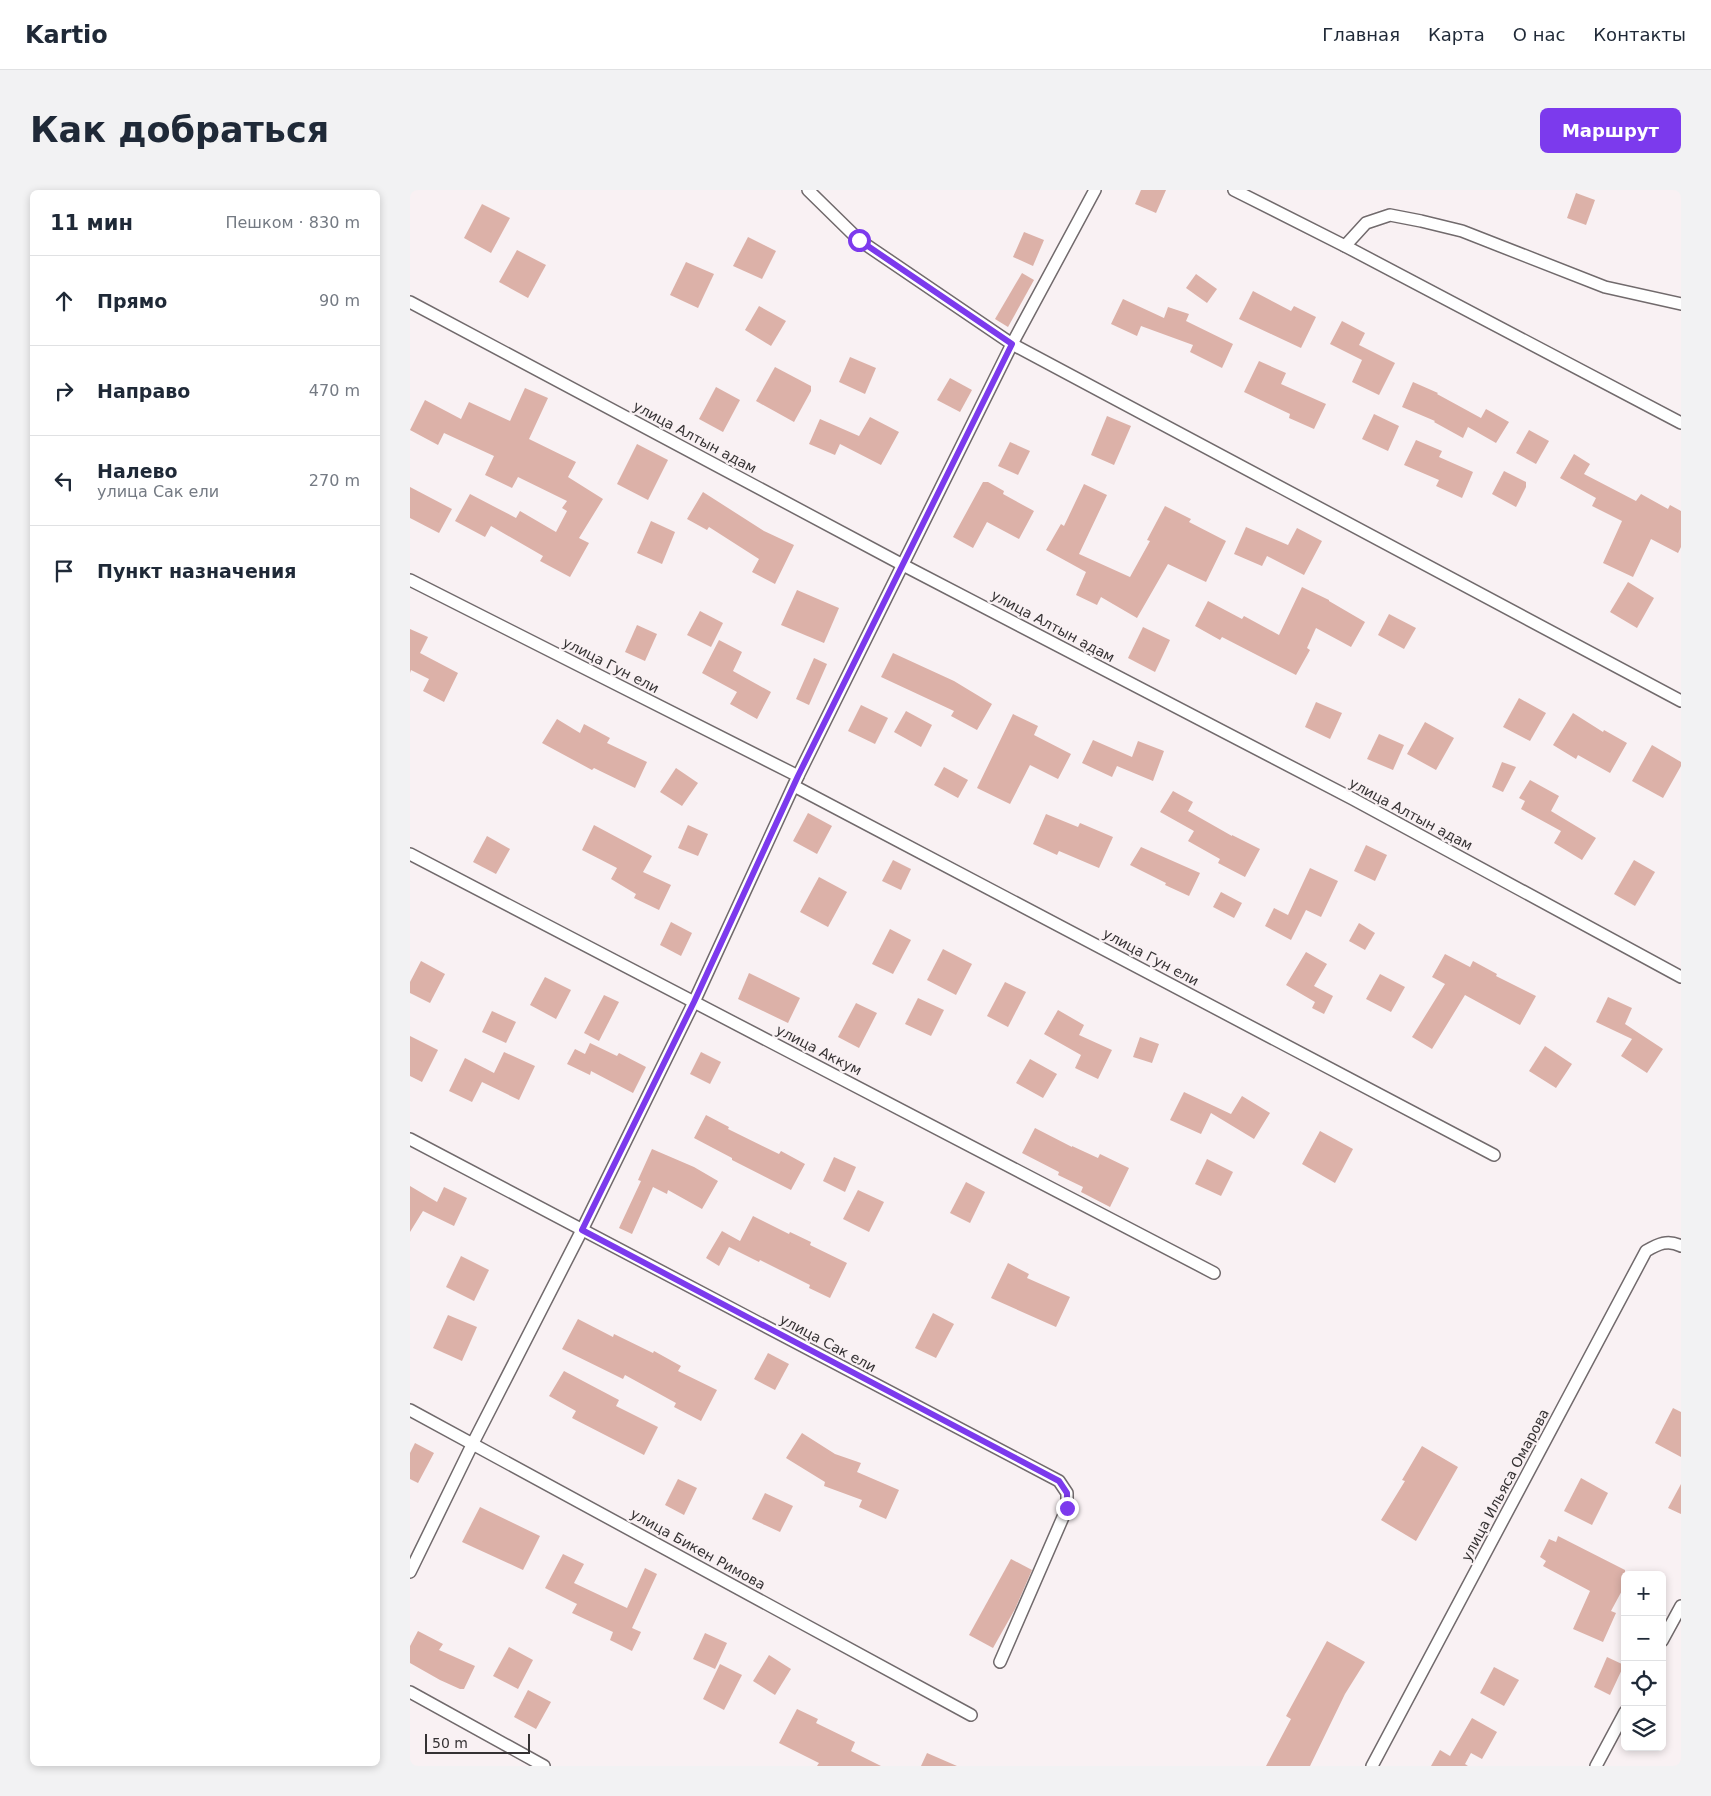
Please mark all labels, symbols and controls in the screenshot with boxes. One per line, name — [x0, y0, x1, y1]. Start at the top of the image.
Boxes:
text: Kartio — [25, 21, 108, 49]
text: Главная — [1322, 24, 1400, 45]
text: Карта — [1428, 24, 1485, 45]
text: О нас — [1513, 24, 1565, 45]
text: Контакты — [1593, 24, 1686, 45]
button: Маршрут — [1540, 108, 1681, 153]
text: Как добраться — [30, 110, 329, 150]
text: 11 мин — [50, 211, 133, 235]
text: Пешком · 830 m — [225, 213, 360, 232]
route start — [848, 229, 871, 252]
icon: ahead — [50, 287, 78, 315]
text: Прямо — [97, 290, 167, 312]
text: 90 m — [319, 291, 360, 310]
icon: right — [50, 377, 78, 405]
text: Направо — [97, 380, 190, 402]
text: 470 m — [309, 381, 360, 400]
street label: улица Алтын адам — [630, 398, 760, 476]
text: Налево — [97, 460, 178, 482]
icon: left — [50, 467, 78, 495]
text: 270 m — [309, 471, 360, 490]
text: улица Сак ели — [97, 482, 219, 501]
icon: arrive — [50, 557, 78, 585]
text: Пункт назначения — [97, 560, 296, 582]
street label: улица Алтын адам — [988, 587, 1118, 665]
street label: улица Гун ели — [560, 634, 662, 696]
street label: улица Алтын адам — [1346, 775, 1476, 853]
street label: улица Гун ели — [1100, 925, 1202, 989]
street label: улица Аккум — [773, 1021, 865, 1079]
street label: улица Сак ели — [777, 1311, 879, 1375]
street label: улица Ильяса Омарова — [1458, 1406, 1552, 1564]
route end — [1056, 1497, 1079, 1520]
street label: улица Бикен Римова — [628, 1505, 768, 1593]
map controls — [1621, 1571, 1666, 1751]
button: + — [1621, 1571, 1666, 1616]
button: − — [1621, 1616, 1666, 1661]
button: locate — [1621, 1661, 1666, 1706]
button: layers — [1621, 1706, 1666, 1751]
scale bar — [425, 1731, 530, 1754]
text: 50 m — [432, 1735, 468, 1751]

